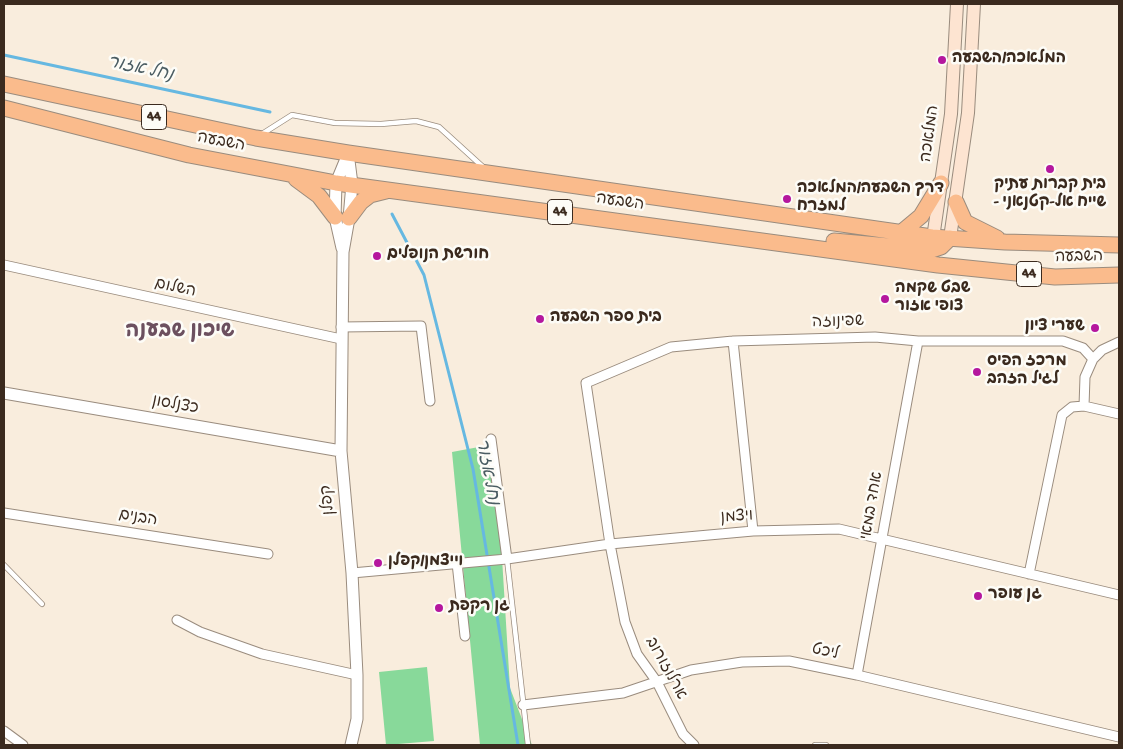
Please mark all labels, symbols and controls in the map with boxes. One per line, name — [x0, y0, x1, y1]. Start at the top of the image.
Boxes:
place label: המלאכה/השבעה — [952, 50, 1066, 70]
water label: נחל אזור — [105, 52, 175, 88]
marker: המלאכה/השבעה — [936, 54, 948, 66]
road number: 44 — [142, 104, 166, 130]
street label: המלאכה — [918, 104, 944, 164]
street label: השבעה — [195, 129, 247, 157]
marker: בית קברות עתיק - שייח אל-קטנאני — [1044, 163, 1056, 175]
place label: בית קברות עתיק - שייח אל-קטנאני — [994, 176, 1106, 214]
place label: דרך השבעה/המלאכה למזרח — [797, 180, 944, 218]
street label: השבעה — [595, 190, 645, 216]
marker: דרך השבעה/המלאכה למזרח — [781, 193, 793, 205]
road number: 44 — [548, 200, 572, 224]
place label: חורשת הנופלים — [387, 246, 489, 266]
street label: השבעה — [1055, 248, 1103, 268]
marker: חורשת הנופלים — [371, 250, 383, 262]
road number: 44 — [1016, 262, 1042, 286]
street label: השלום — [153, 275, 197, 303]
place label: שבט שקמה צופי אזור — [895, 280, 970, 318]
marker: שבט שקמה צופי אזור — [879, 293, 891, 305]
place label: בית ספר השבעה — [550, 309, 662, 329]
street label: שפינוזה — [812, 312, 864, 334]
marker: בית ספר השבעה — [534, 313, 546, 325]
place label: שערי ציון — [1025, 318, 1085, 338]
district label: שיכון שבענה — [125, 320, 235, 346]
marker: שערי ציון — [1089, 322, 1101, 334]
place label: מרכז הפיס לגיל הזהב — [987, 353, 1067, 391]
marker: מרכז הפיס לגיל הזהב — [971, 366, 983, 378]
street label: כצנלסון — [150, 392, 200, 420]
water label: נחל אזור — [469, 437, 503, 507]
street label: אחד במאי — [858, 470, 888, 542]
street label: קפלן — [318, 484, 340, 516]
street label: הבנים — [117, 506, 159, 532]
street label: ויצמן — [720, 507, 754, 529]
place label: וייצמן/קפלן — [388, 553, 463, 573]
marker: וייצמן/קפלן — [372, 557, 384, 569]
place label: גן עופר — [988, 586, 1042, 606]
marker: גן עופר — [972, 590, 984, 602]
place label: גן רקפת — [449, 598, 510, 618]
marker: גן רקפת — [433, 602, 445, 614]
street label: ארלוזורוב — [640, 634, 690, 704]
street label: ליכט — [810, 641, 840, 665]

